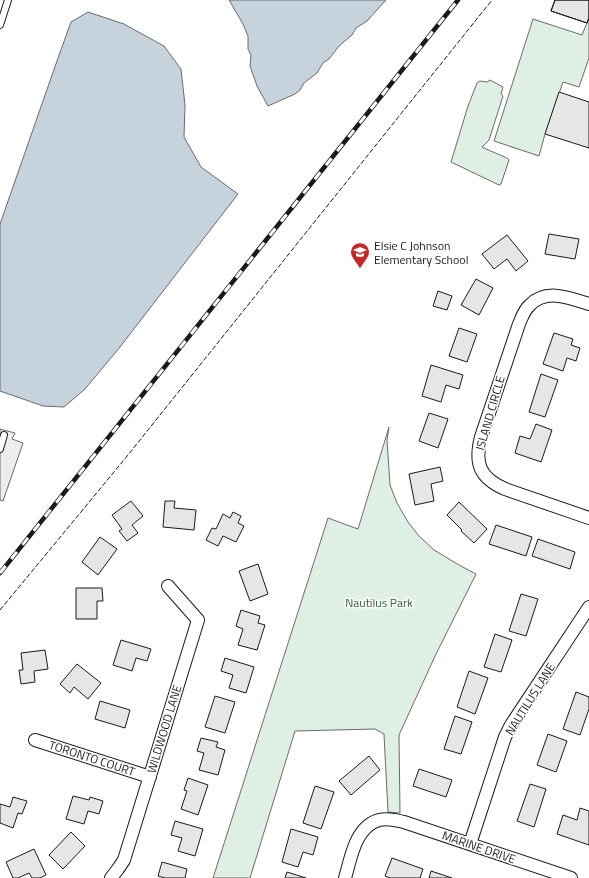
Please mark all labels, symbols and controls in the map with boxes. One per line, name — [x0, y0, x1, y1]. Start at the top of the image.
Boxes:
place label: Elsie C Johnson Elementary School — [374, 236, 468, 269]
school or university icon: Elsie C Johnson Elementary School — [349, 241, 371, 269]
street label: ISLAND CIRCLE — [470, 373, 510, 452]
park label: Nautilus Park — [345, 593, 413, 612]
street label: NAUTILUS LANE — [500, 659, 560, 739]
street label: WILDWOOD LANE — [142, 682, 187, 776]
street label: TORONTO COURT — [46, 735, 138, 781]
street label: MARINE DRIVE — [440, 826, 519, 869]

